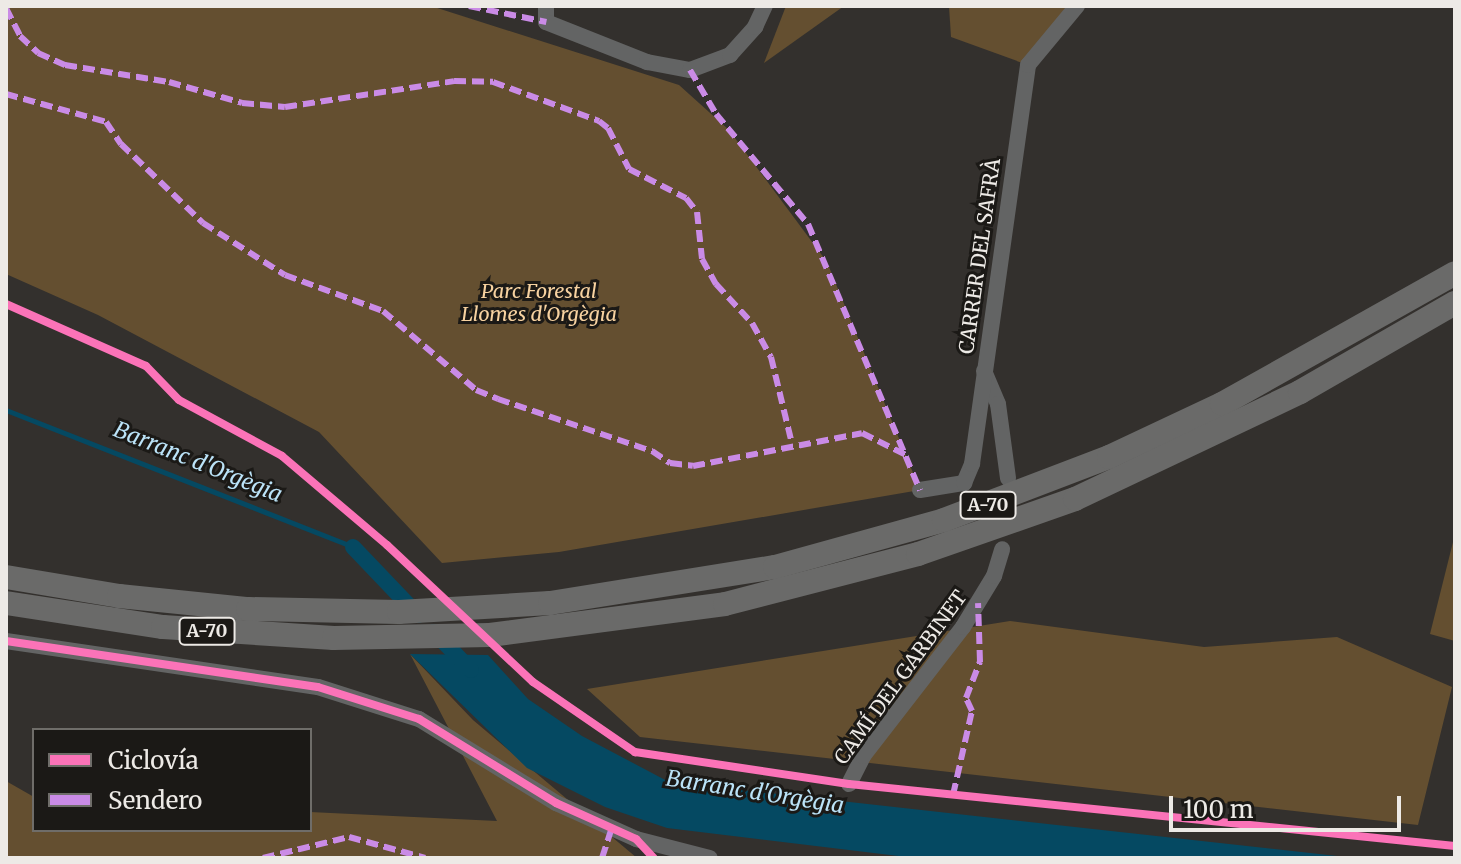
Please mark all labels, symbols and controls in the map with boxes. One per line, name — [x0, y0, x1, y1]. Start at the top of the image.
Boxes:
street label: CARRER DEL SAFRÀ — [953, 157, 1005, 355]
park label: Parc Forestal Llomes d'Orgègia — [461, 278, 617, 325]
water label: Barranc d'Orgègia — [110, 416, 286, 508]
road number: A-70 — [958, 491, 1018, 519]
street label: CAMÍ DEL GARBINET — [829, 585, 971, 769]
road number: A-70 — [177, 617, 237, 645]
legend — [32, 728, 312, 832]
text: Ciclovía — [108, 745, 199, 776]
water label: Barranc d'Orgègia — [664, 765, 846, 819]
scale bar — [1173, 780, 1405, 830]
text: Sendero — [108, 785, 202, 816]
text: 100 m — [1183, 794, 1253, 825]

